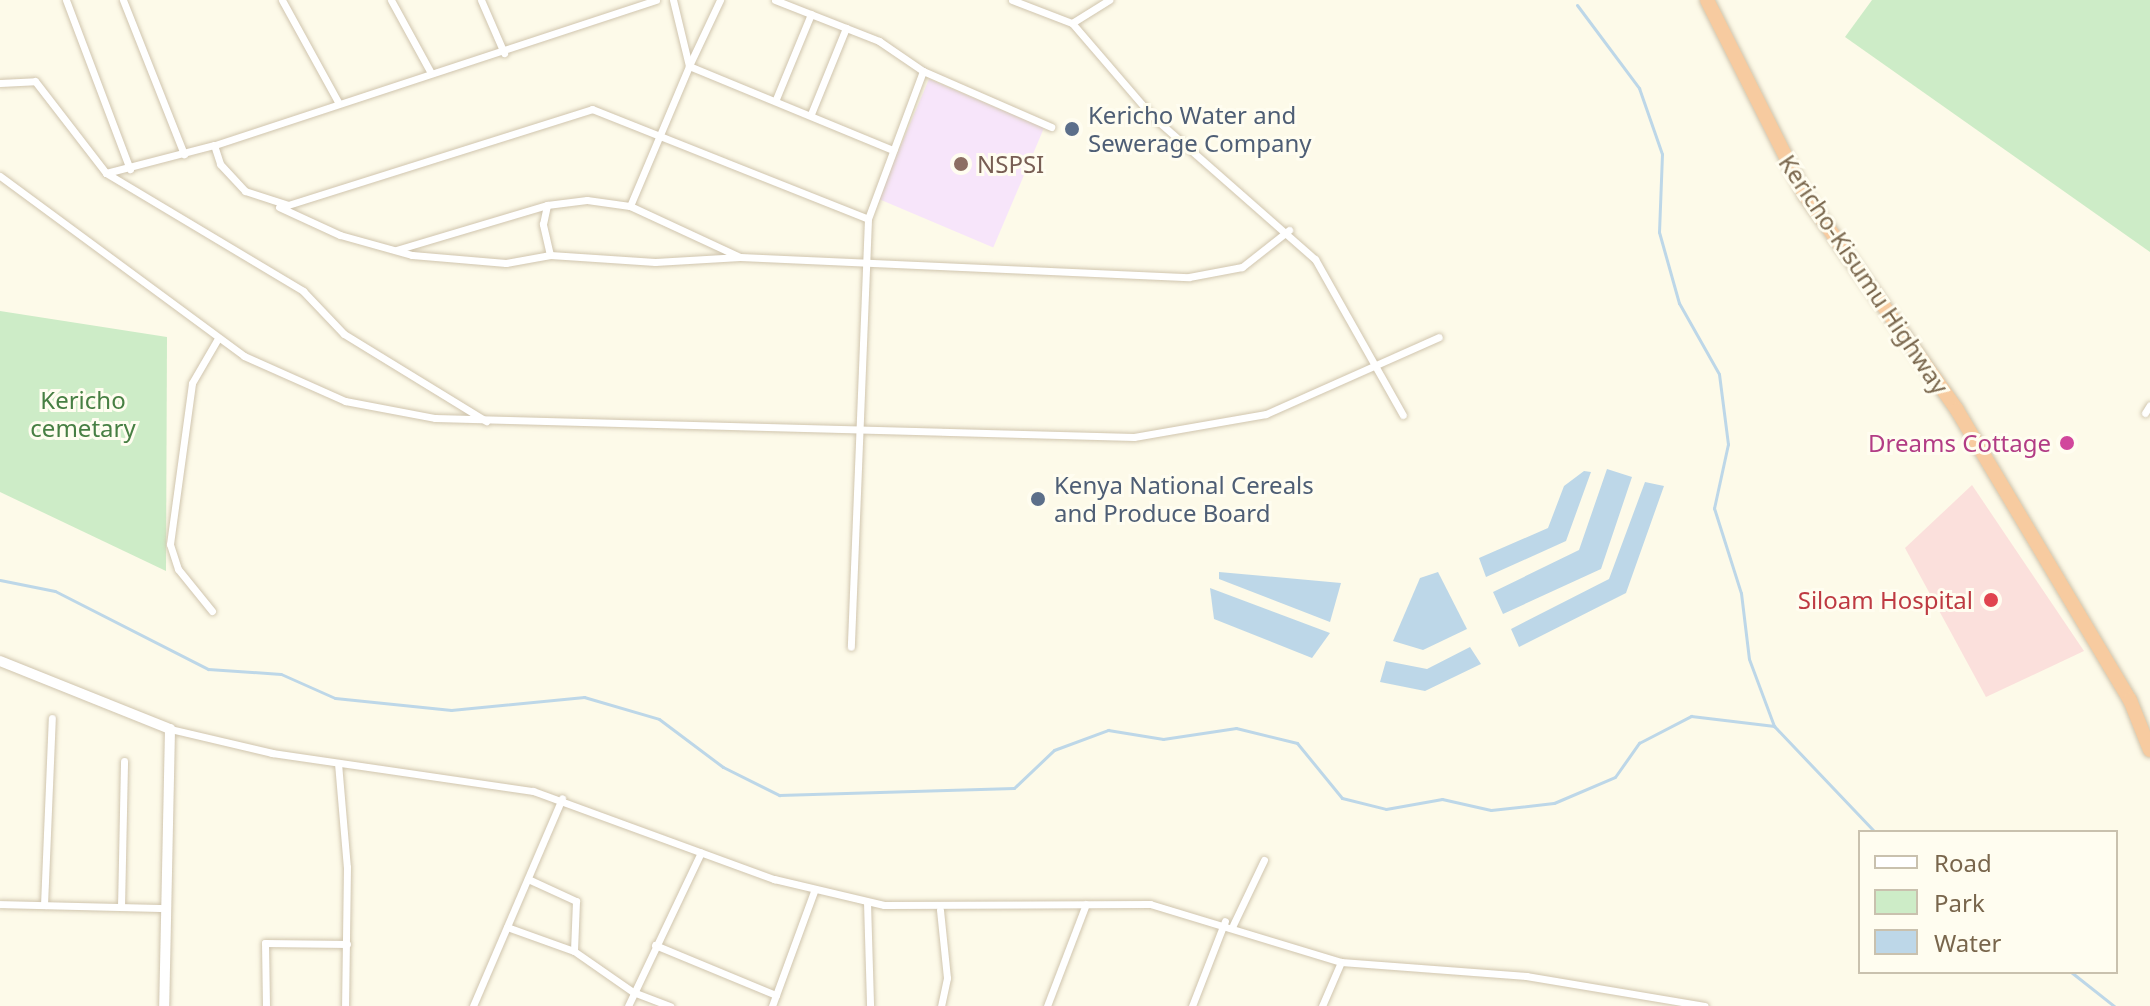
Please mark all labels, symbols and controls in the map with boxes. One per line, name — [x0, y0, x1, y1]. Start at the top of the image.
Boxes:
place label: Kericho Water and Sewerage Company — [1088, 101, 1311, 157]
marker: Kericho Water and Sewerage Company — [1063, 120, 1081, 138]
street label: Kericho-Kisumu Highway — [1773, 149, 1955, 399]
place label: NSPSI — [977, 150, 1044, 178]
marker: NSPSI — [952, 155, 970, 173]
park label: Kericho cemetary — [30, 386, 136, 442]
place label: Dreams Cottage — [1868, 429, 2051, 457]
marker: Dreams Cottage — [2058, 434, 2076, 452]
place label: Kenya National Cereals and Produce Board — [1054, 471, 1314, 527]
marker: Kenya National Cereals and Produce Board — [1029, 490, 1047, 508]
place label: Siloam Hospital — [1798, 586, 1973, 614]
marker: Siloam Hospital — [1980, 589, 2002, 611]
legend — [1858, 830, 2118, 974]
text: Road — [1934, 846, 1992, 879]
text: Park — [1934, 886, 1985, 919]
text: Water — [1934, 926, 2001, 959]

